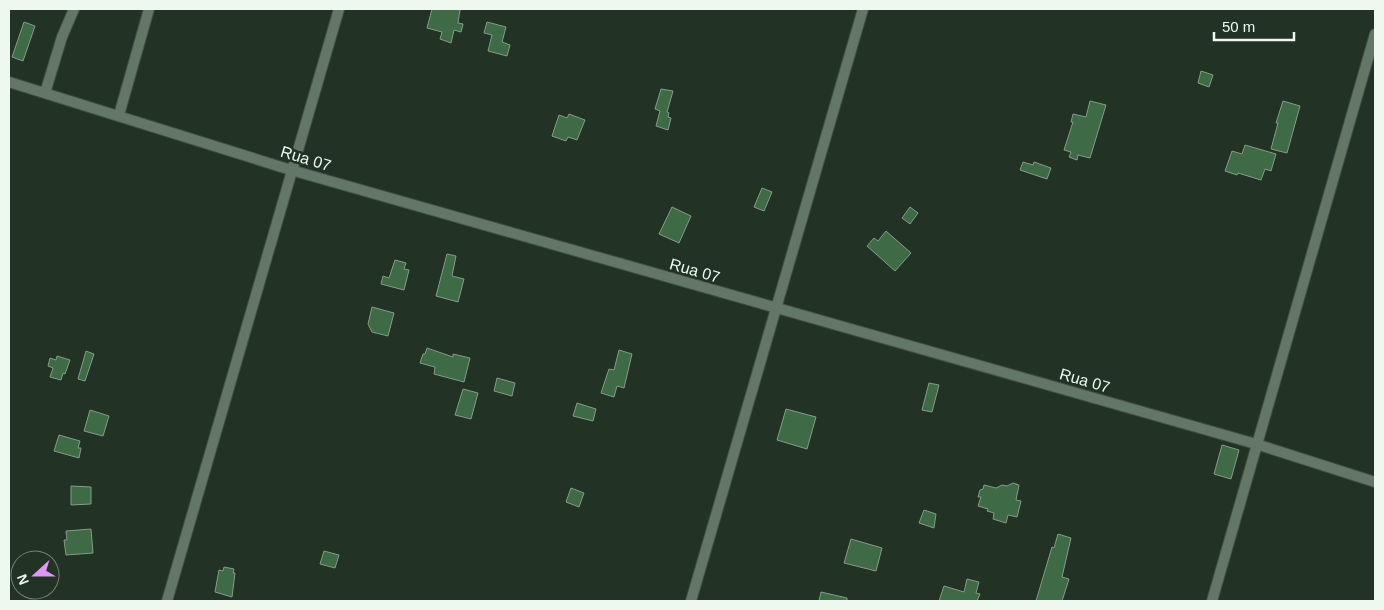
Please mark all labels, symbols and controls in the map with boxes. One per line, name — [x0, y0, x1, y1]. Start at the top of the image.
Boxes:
scale bar — [1214, 10, 1294, 42]
text: 50 m — [1222, 18, 1255, 35]
street label: Rua 07 — [279, 143, 333, 174]
street label: Rua 07 — [668, 255, 722, 286]
street label: Rua 07 — [1058, 365, 1112, 396]
north arrow — [10, 550, 60, 600]
text: N — [14, 572, 32, 587]

